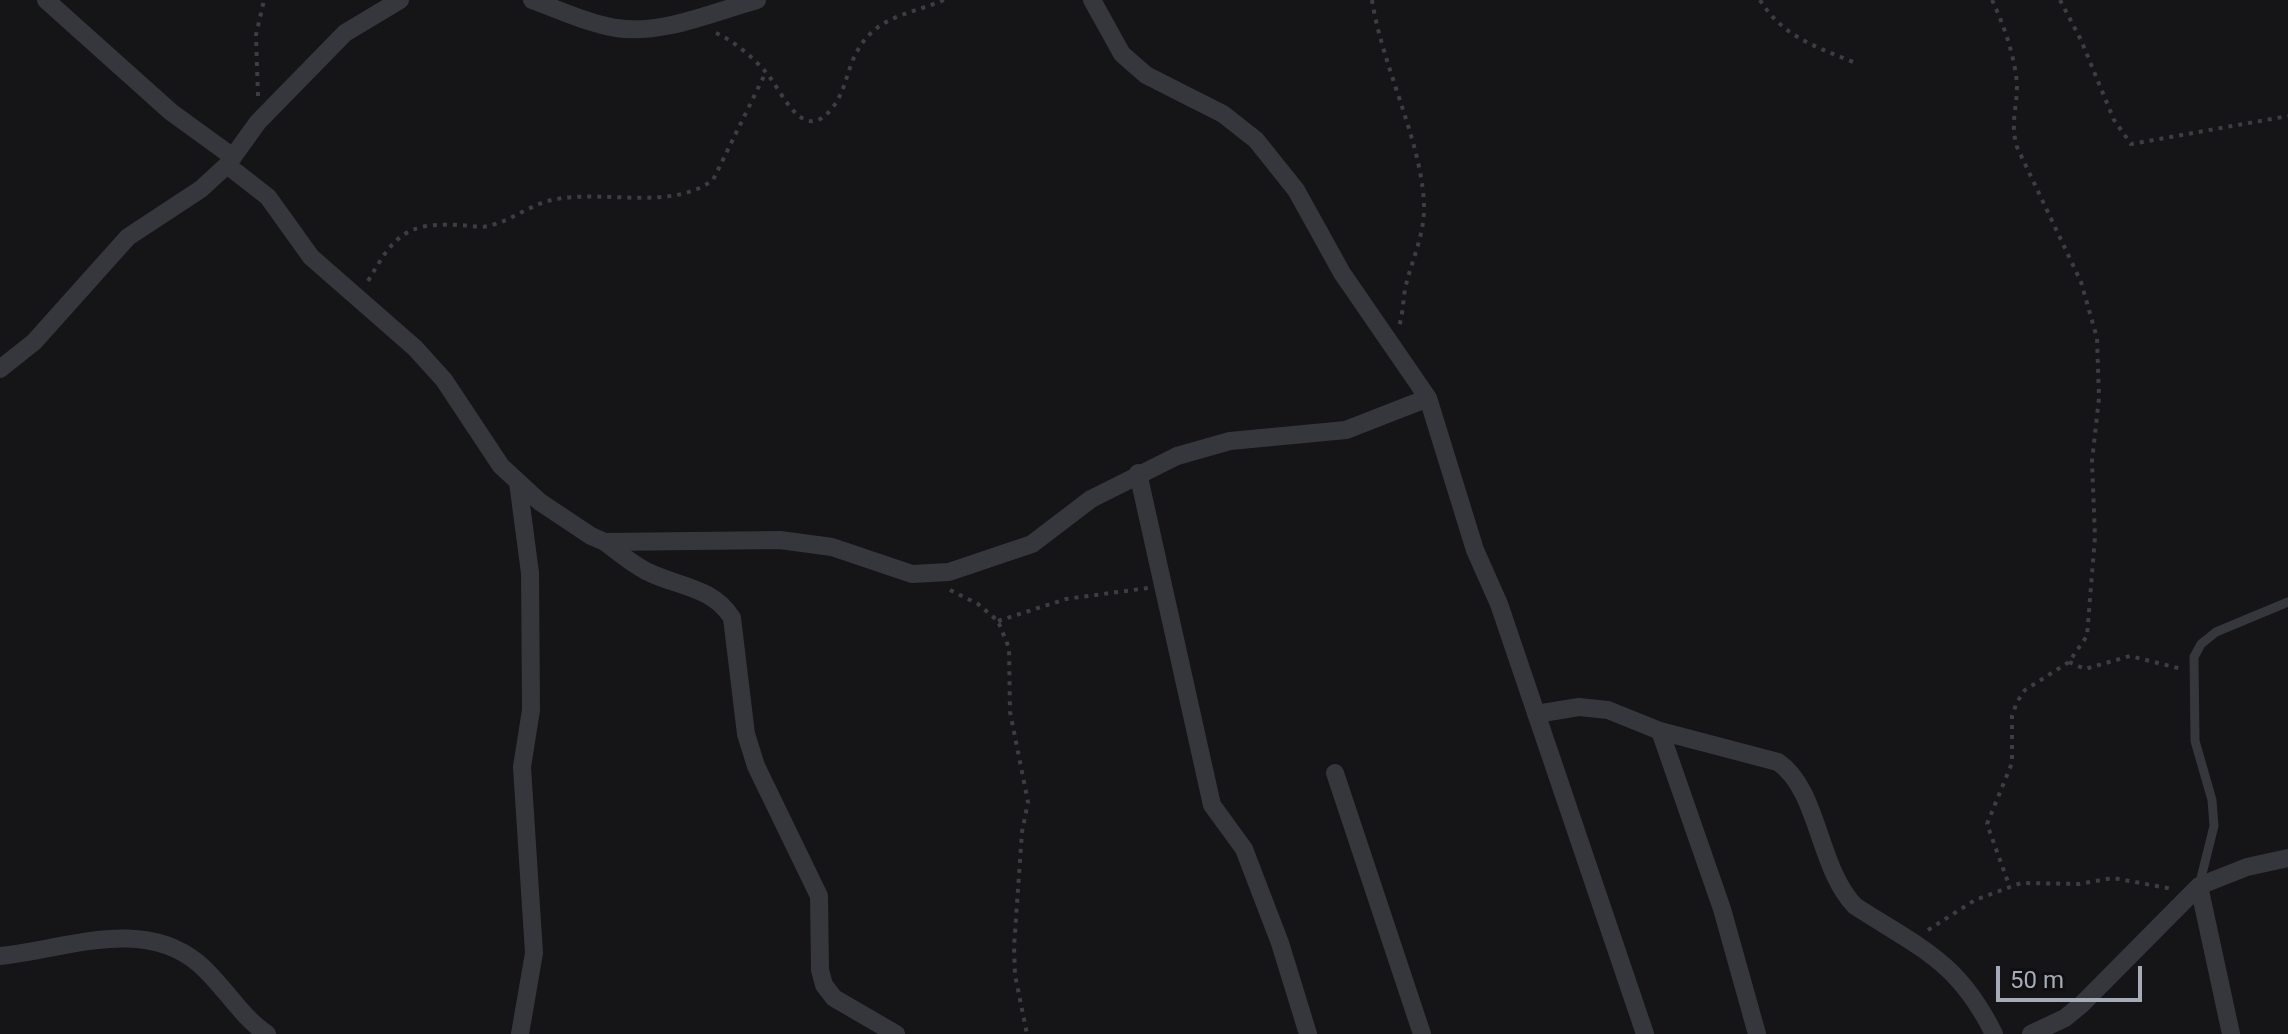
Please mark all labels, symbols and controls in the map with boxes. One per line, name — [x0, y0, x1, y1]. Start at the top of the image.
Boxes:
scale bar — [2000, 950, 2146, 1000]
text: 50 m — [2010, 966, 2064, 994]

